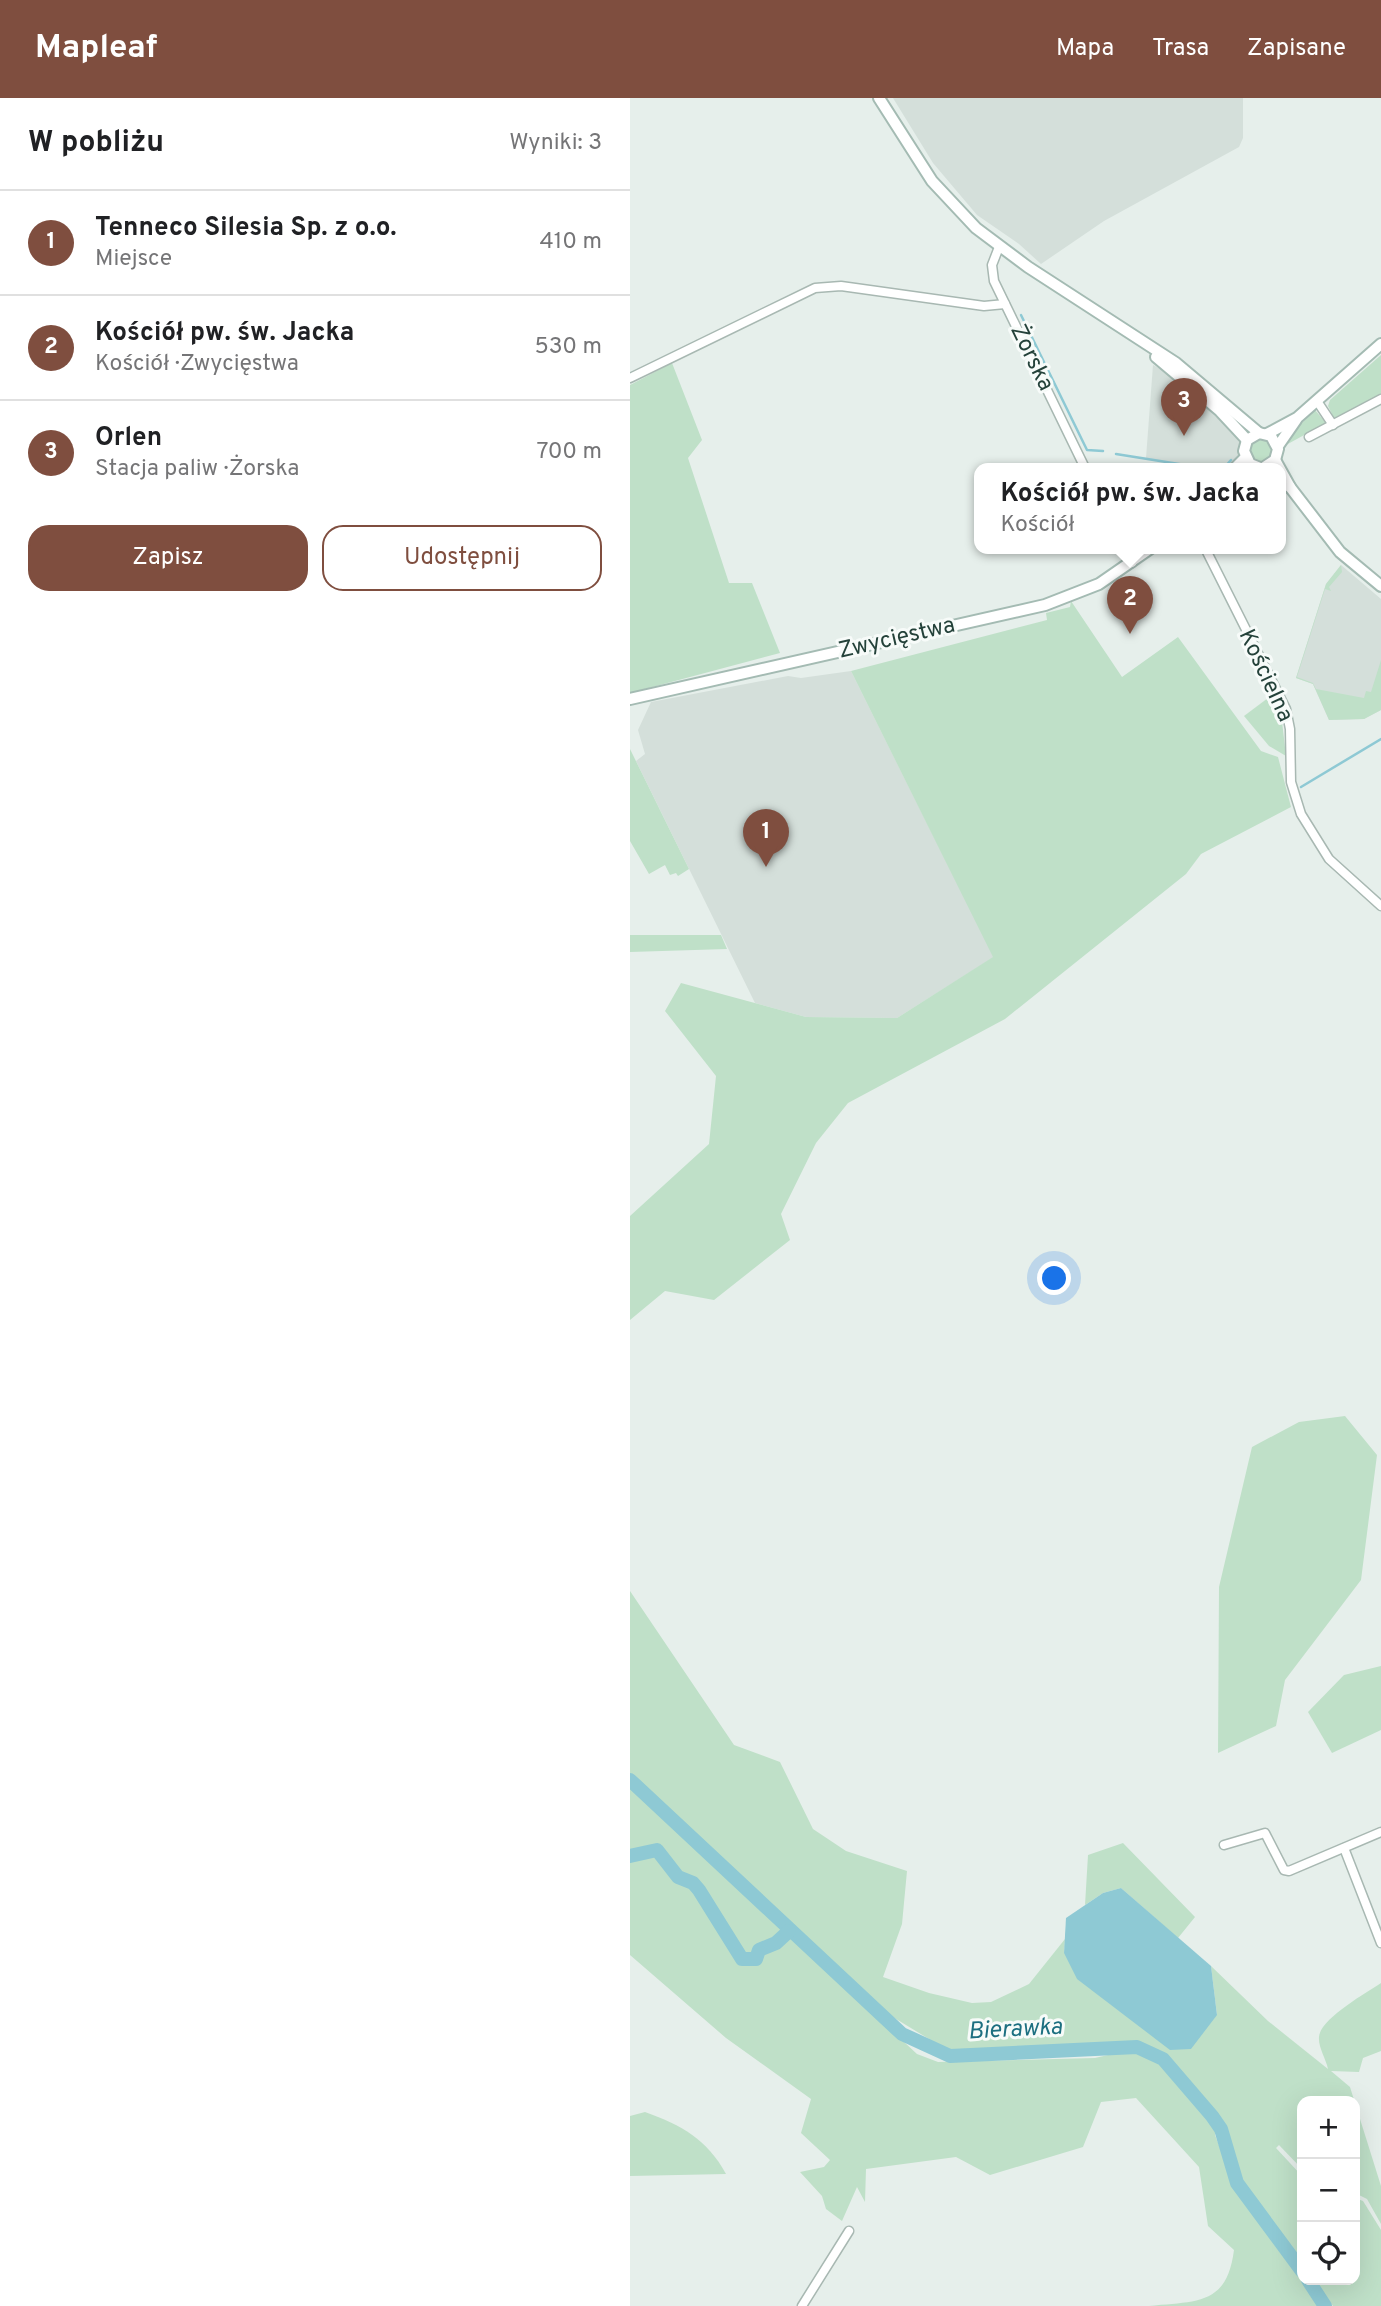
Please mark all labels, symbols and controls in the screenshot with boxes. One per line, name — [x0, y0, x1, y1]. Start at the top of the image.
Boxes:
text: Mapleaf — [35, 28, 158, 70]
text: Mapa — [1056, 34, 1114, 64]
text: Trasa — [1152, 34, 1209, 64]
text: Zapisane — [1247, 34, 1346, 64]
text: W pobliżu — [28, 125, 164, 162]
text: Wyniki: 3 — [509, 129, 602, 158]
text: Tenneco Silesia Sp. z o.o. — [95, 212, 397, 245]
text: 1 — [46, 228, 56, 257]
text: 410 m — [539, 228, 602, 257]
text: Miejsce — [95, 245, 172, 274]
text: Kościół pw. św. Jacka — [95, 317, 354, 350]
street label: Żorska — [1003, 320, 1060, 396]
text: 2 — [44, 333, 58, 362]
text: 530 m — [534, 333, 602, 362]
text: Kościół · Zwycięstwa — [95, 350, 299, 379]
pin: 3 — [1161, 378, 1207, 436]
text: Orlen — [95, 422, 162, 455]
text: 3 — [44, 438, 58, 467]
text: 700 m — [536, 438, 602, 467]
text: Stacja paliw · Żorska — [95, 455, 299, 484]
popup — [974, 463, 1286, 554]
text: Kościół pw. św. Jacka — [1000, 478, 1260, 511]
text: Kościół — [1000, 511, 1075, 540]
button: Zapisz — [28, 525, 308, 591]
button: Udostępnij — [322, 525, 602, 591]
pin: 2 — [1107, 576, 1153, 634]
street label: Zwycięstwa — [836, 612, 958, 666]
street label: Kościelna — [1231, 625, 1299, 727]
pin: 1 — [743, 809, 789, 867]
your location — [1037, 1261, 1071, 1295]
water label: Bierawka — [967, 2013, 1064, 2047]
map controls — [1297, 2096, 1360, 2285]
button: + — [1297, 2096, 1360, 2159]
button: − — [1297, 2159, 1360, 2222]
button: locate — [1297, 2222, 1360, 2285]

